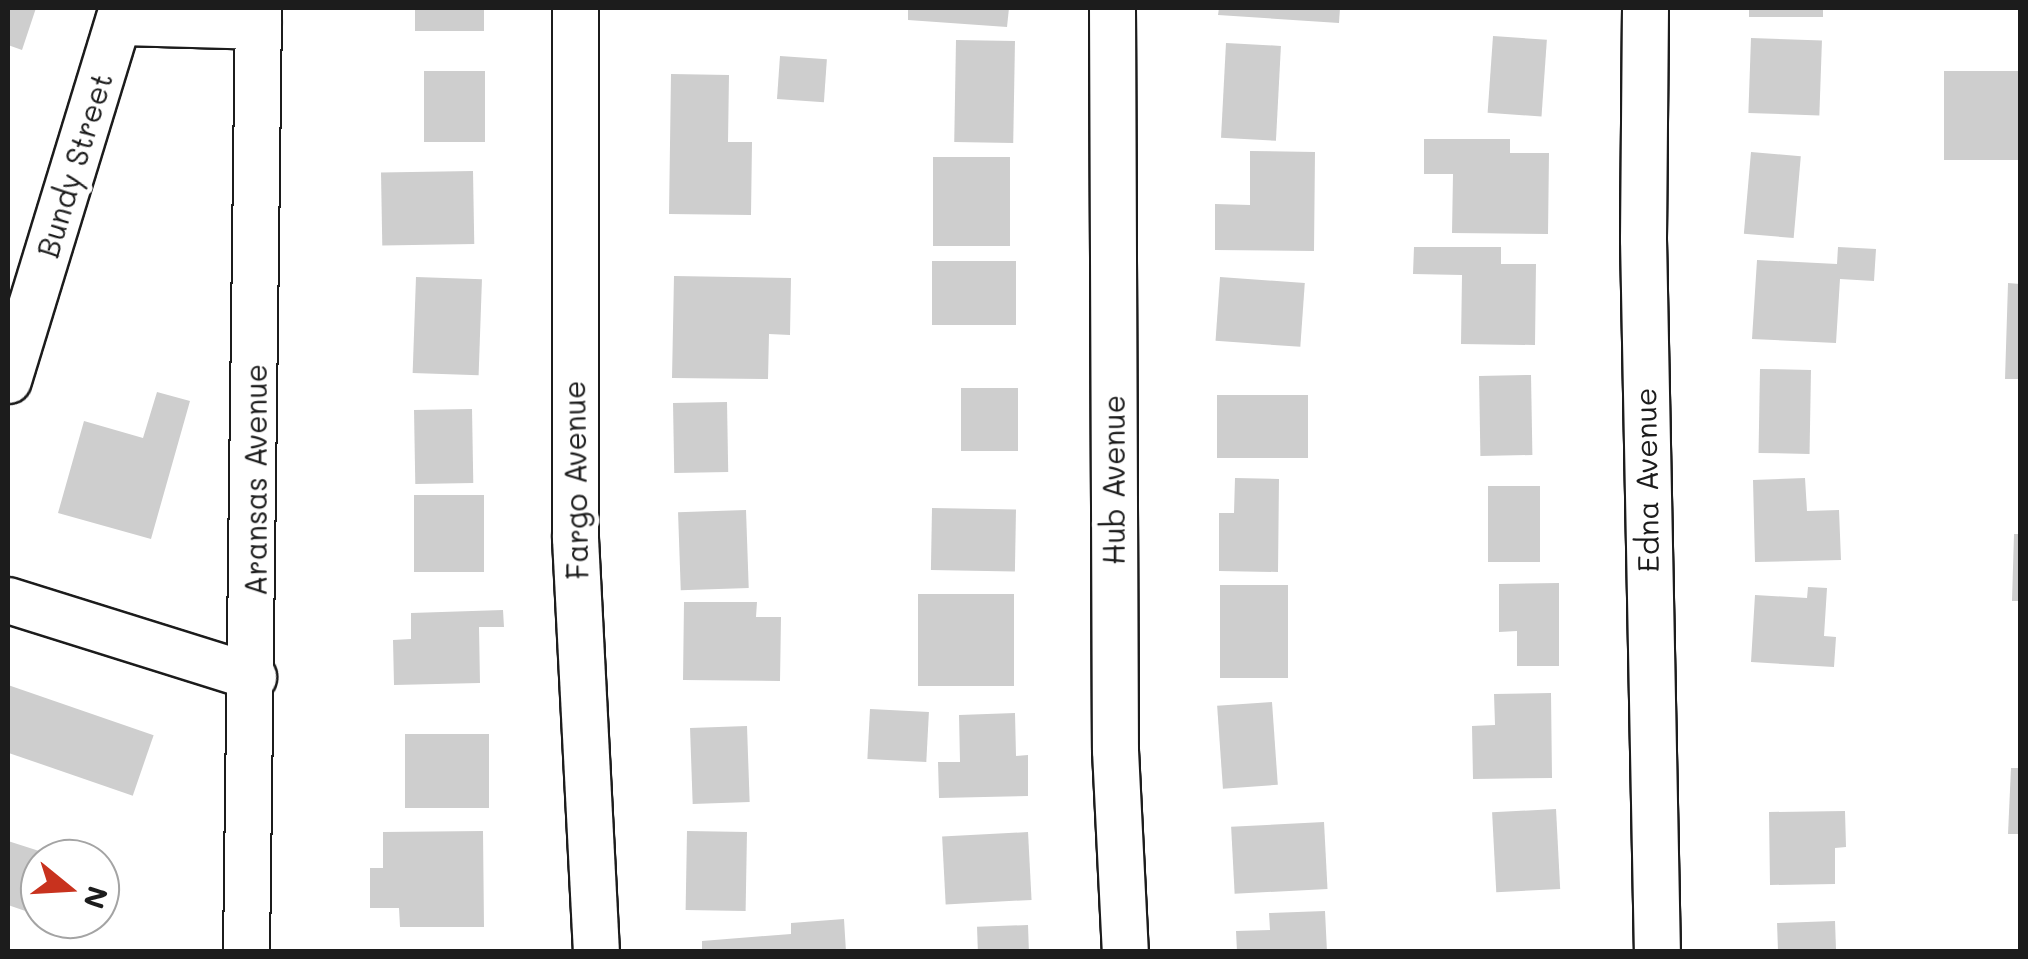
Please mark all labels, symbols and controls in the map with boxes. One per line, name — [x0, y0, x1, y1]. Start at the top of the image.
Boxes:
street label: Bundy Street — [29, 68, 119, 262]
street label: Aransas Avenue — [237, 364, 273, 596]
street label: Fargo Avenue — [555, 380, 595, 580]
street label: Edna Avenue — [1626, 387, 1666, 573]
street label: Hub Avenue — [1095, 395, 1131, 565]
north arrow — [20, 839, 120, 939]
text: N — [76, 882, 117, 913]

